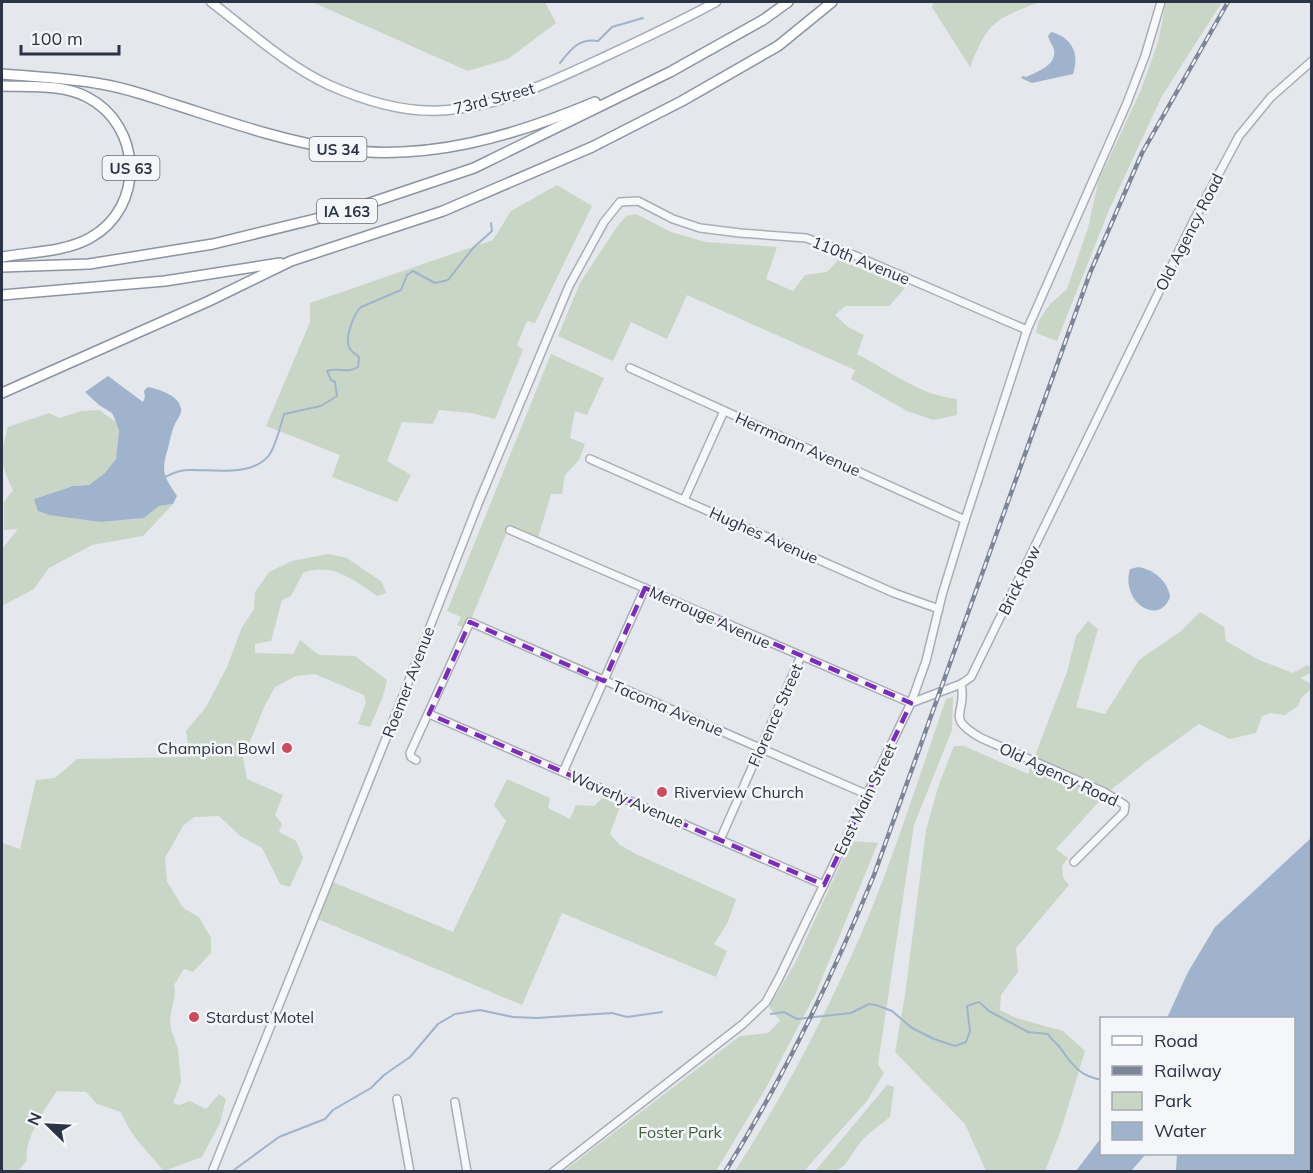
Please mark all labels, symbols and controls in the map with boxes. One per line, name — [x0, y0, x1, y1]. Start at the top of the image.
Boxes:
scale bar — [21, 18, 118, 56]
text: 100 m — [30, 27, 83, 50]
street label: 73rd Street — [451, 78, 537, 118]
road number: US 34 — [310, 137, 366, 161]
road number: US 63 — [102, 156, 160, 180]
street label: Old Agency Road — [1151, 170, 1227, 294]
road number: IA 163 — [317, 199, 377, 223]
street label: 110th Avenue — [809, 231, 913, 289]
street label: Herrmann Avenue — [732, 407, 864, 481]
street label: Hughes Avenue — [706, 502, 822, 568]
street label: Brick Row — [994, 542, 1044, 618]
street label: Merrouge Avenue — [646, 581, 774, 653]
street label: Roemer Avenue — [378, 624, 438, 740]
street label: Florence Street — [743, 660, 807, 770]
street label: Tacoma Avenue — [610, 676, 726, 740]
place label: Champion Bowl — [157, 738, 275, 758]
street label: Old Agency Road — [996, 738, 1122, 810]
street label: East Main Street — [829, 740, 901, 858]
marker: Champion Bowl — [280, 741, 294, 755]
street label: Waverly Avenue — [567, 766, 687, 832]
place label: Riverview Church — [674, 782, 804, 802]
marker: Riverview Church — [655, 785, 669, 799]
place label: Stardust Motel — [206, 1007, 314, 1027]
marker: Stardust Motel — [187, 1010, 201, 1024]
legend — [1100, 1017, 1295, 1155]
text: Road — [1154, 1029, 1198, 1052]
text: Railway — [1154, 1059, 1222, 1082]
text: Park — [1154, 1089, 1193, 1112]
north arrow — [18, 1095, 78, 1155]
text: N — [23, 1109, 46, 1128]
text: Water — [1154, 1119, 1207, 1142]
park label: Foster Park — [638, 1122, 723, 1142]

